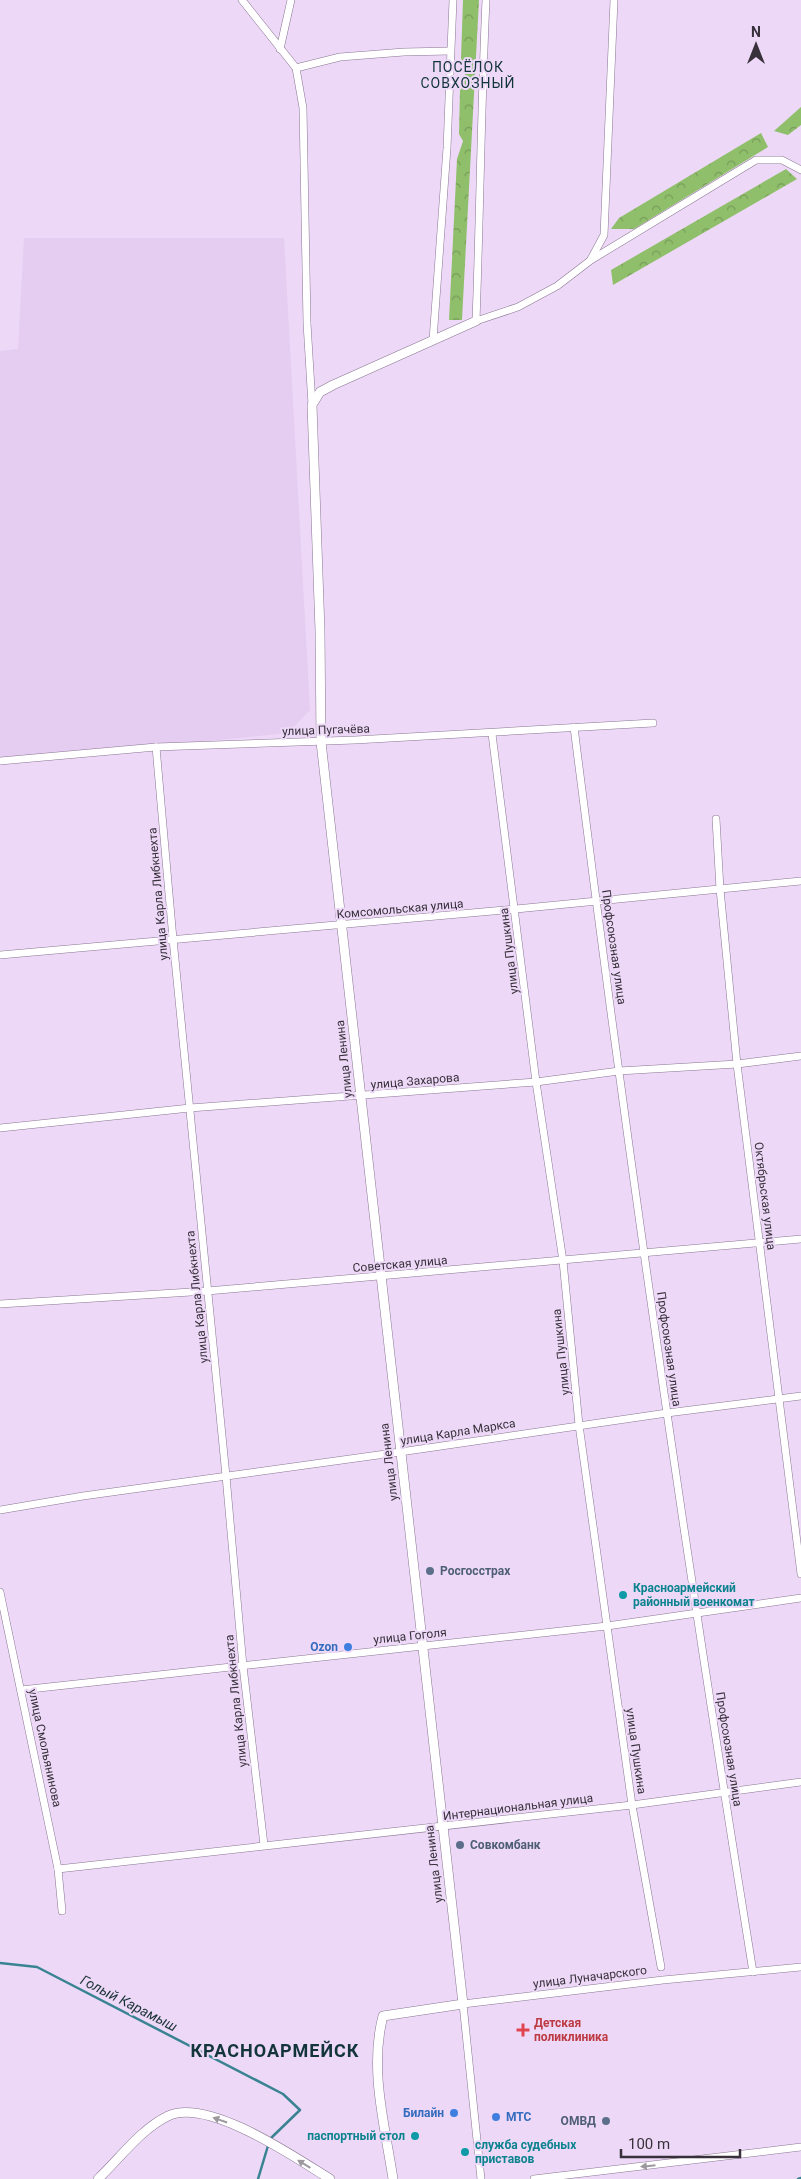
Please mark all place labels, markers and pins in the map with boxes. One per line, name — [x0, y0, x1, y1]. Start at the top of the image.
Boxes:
place label: Росгосстрах — [440, 1564, 511, 1578]
marker: Росгосстрах — [424, 1565, 436, 1577]
place label: Красноармейский районный военкомат — [633, 1581, 755, 1609]
marker: Красноармейский районный военкомат — [617, 1589, 629, 1601]
place label: Ozon — [310, 1640, 338, 1654]
marker: Ozon — [342, 1641, 354, 1653]
place label: Совкомбанк — [470, 1838, 541, 1852]
marker: Совкомбанк — [454, 1839, 466, 1851]
place label: Детская поликлиника — [534, 2016, 609, 2044]
marker: Детская поликлиника — [516, 2023, 530, 2037]
place label: Билайн — [403, 2106, 444, 2120]
marker: Билайн — [448, 2107, 460, 2119]
place label: МТС — [506, 2110, 532, 2124]
marker: МТС — [490, 2111, 502, 2123]
place label: ОМВД — [561, 2114, 596, 2128]
marker: ОМВД — [600, 2115, 612, 2127]
place label: паспортный стол — [307, 2129, 405, 2143]
marker: паспортный стол — [409, 2130, 421, 2142]
place label: служба судебных приставов — [475, 2138, 577, 2166]
marker: служба судебных приставов — [459, 2146, 471, 2158]

